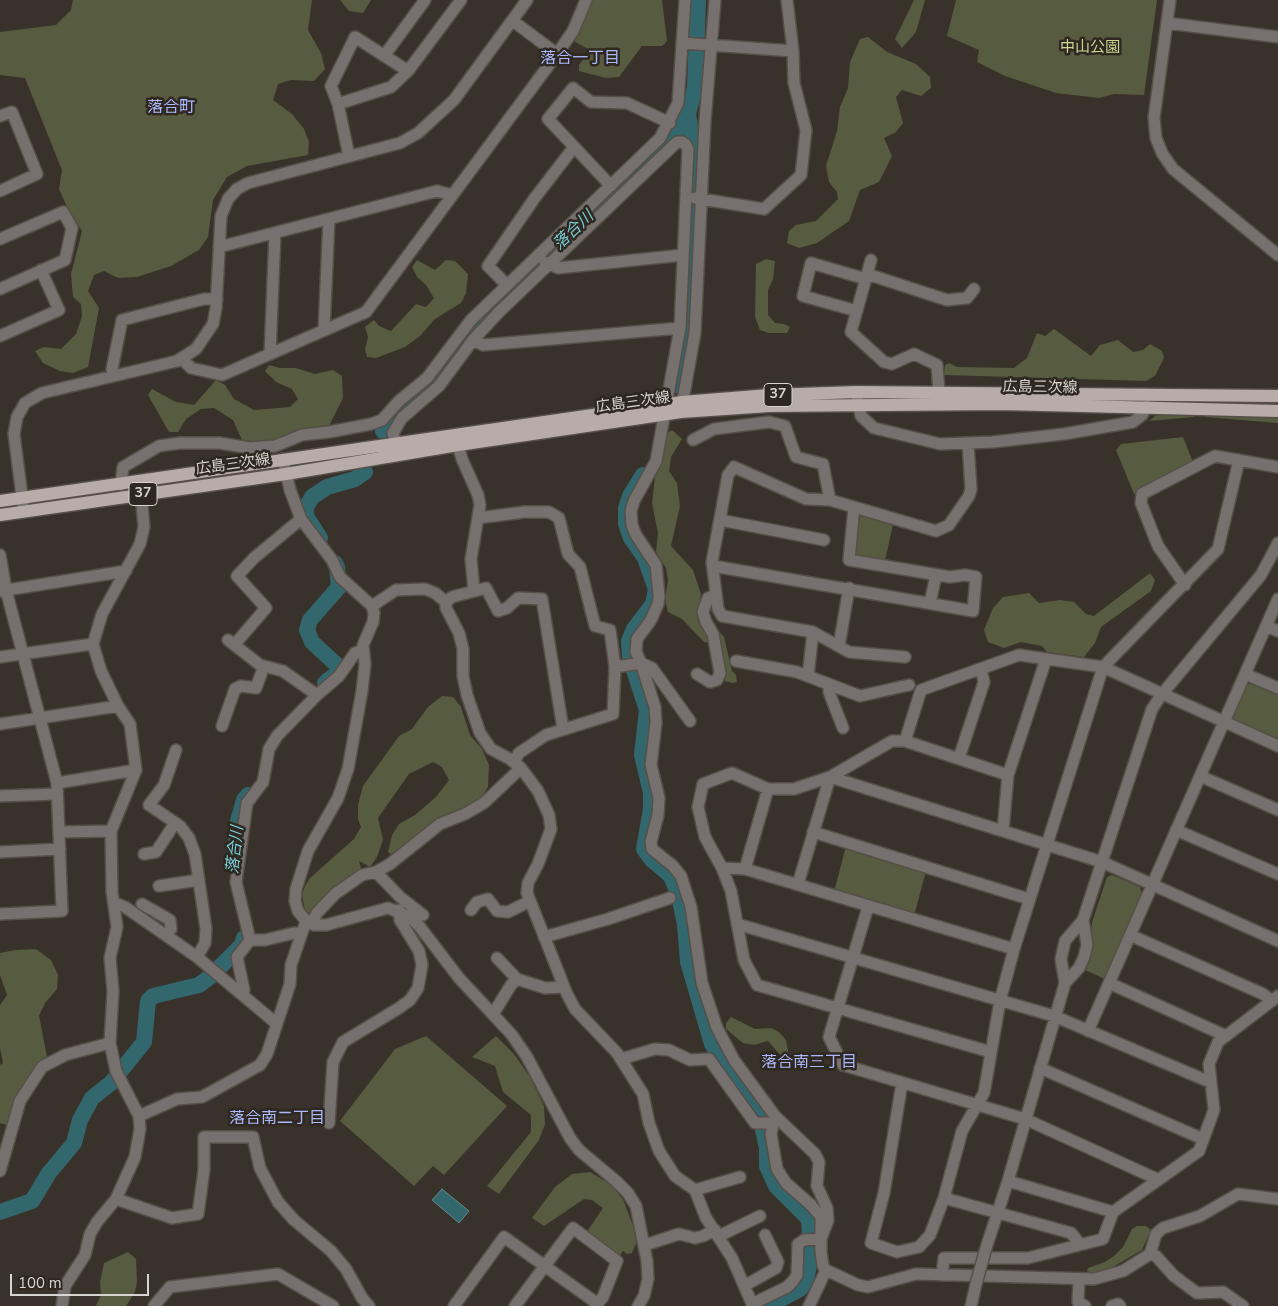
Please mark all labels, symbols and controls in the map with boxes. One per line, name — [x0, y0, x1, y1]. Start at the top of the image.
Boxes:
park label: 中山公園 — [1060, 39, 1120, 57]
district label: 落合一丁目 — [540, 49, 620, 69]
district label: 落合町 — [147, 98, 195, 118]
water label: 落合川 — [550, 208, 598, 254]
street label: 広島三次線 — [1002, 378, 1078, 398]
road number: 37 — [764, 384, 792, 406]
street label: 広島三次線 — [595, 389, 671, 417]
street label: 広島三次線 — [195, 451, 271, 479]
road number: 37 — [129, 482, 157, 506]
water label: 落合川 — [224, 825, 248, 875]
district label: 落合南三丁目 — [761, 1053, 857, 1073]
district label: 落合南二丁目 — [229, 1109, 325, 1129]
scale bar — [12, 1264, 151, 1296]
text: 100 m — [18, 1273, 62, 1293]

